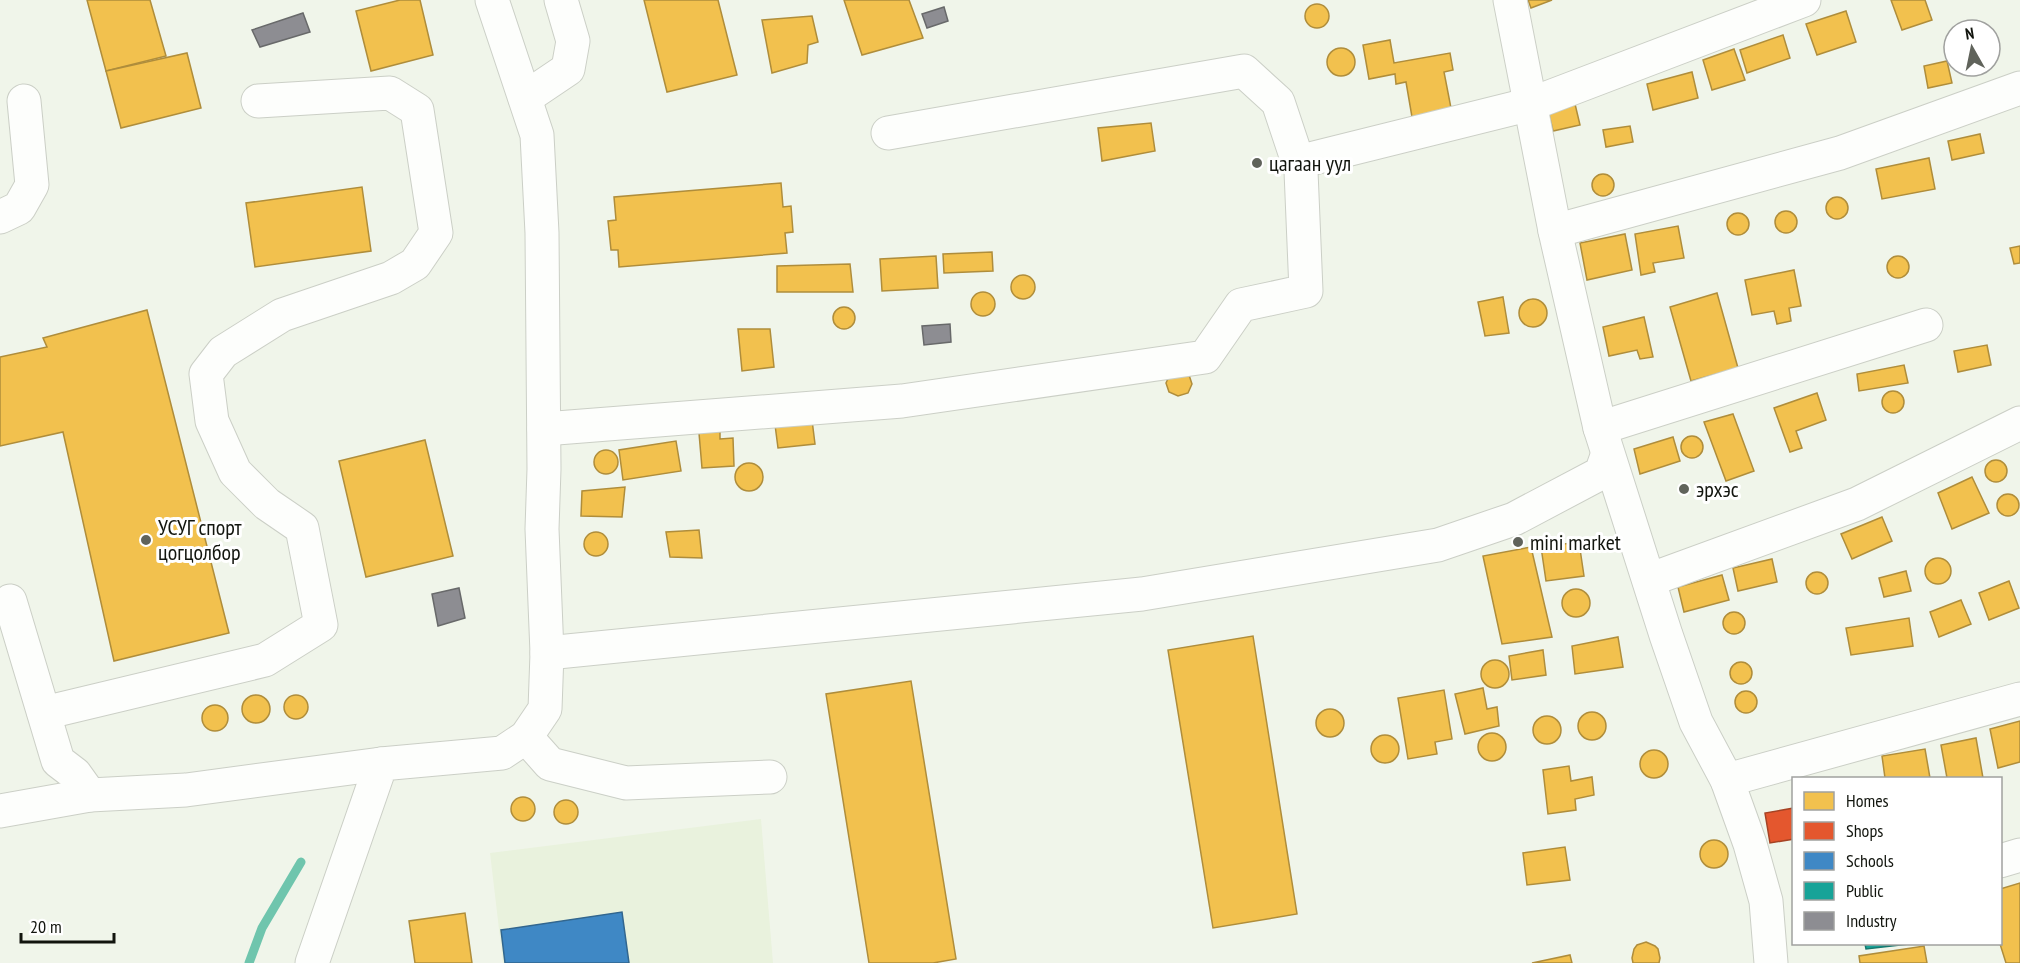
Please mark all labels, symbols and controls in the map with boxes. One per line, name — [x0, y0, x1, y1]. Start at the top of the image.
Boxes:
north arrow — [1942, 18, 2002, 78]
text: N — [1964, 23, 1975, 44]
place label: цагаан уул — [1269, 149, 1351, 177]
marker: цагаан уул — [1250, 156, 1264, 170]
place label: эрхэс — [1696, 475, 1739, 503]
marker: эрхэс — [1677, 482, 1691, 496]
place label: УСУГ спорт цогцолбор — [158, 513, 243, 566]
place label: mini market — [1530, 528, 1621, 556]
marker: УСУГ спорт цогцолбор — [139, 533, 153, 547]
marker: mini market — [1511, 535, 1525, 549]
legend — [1792, 777, 2002, 945]
text: Homes — [1846, 789, 1889, 812]
text: Shops — [1846, 819, 1883, 842]
text: Schools — [1846, 849, 1894, 872]
text: Public — [1846, 879, 1884, 902]
scale bar — [21, 906, 114, 944]
text: Industry — [1846, 909, 1897, 932]
text: 20 m — [30, 915, 62, 938]

